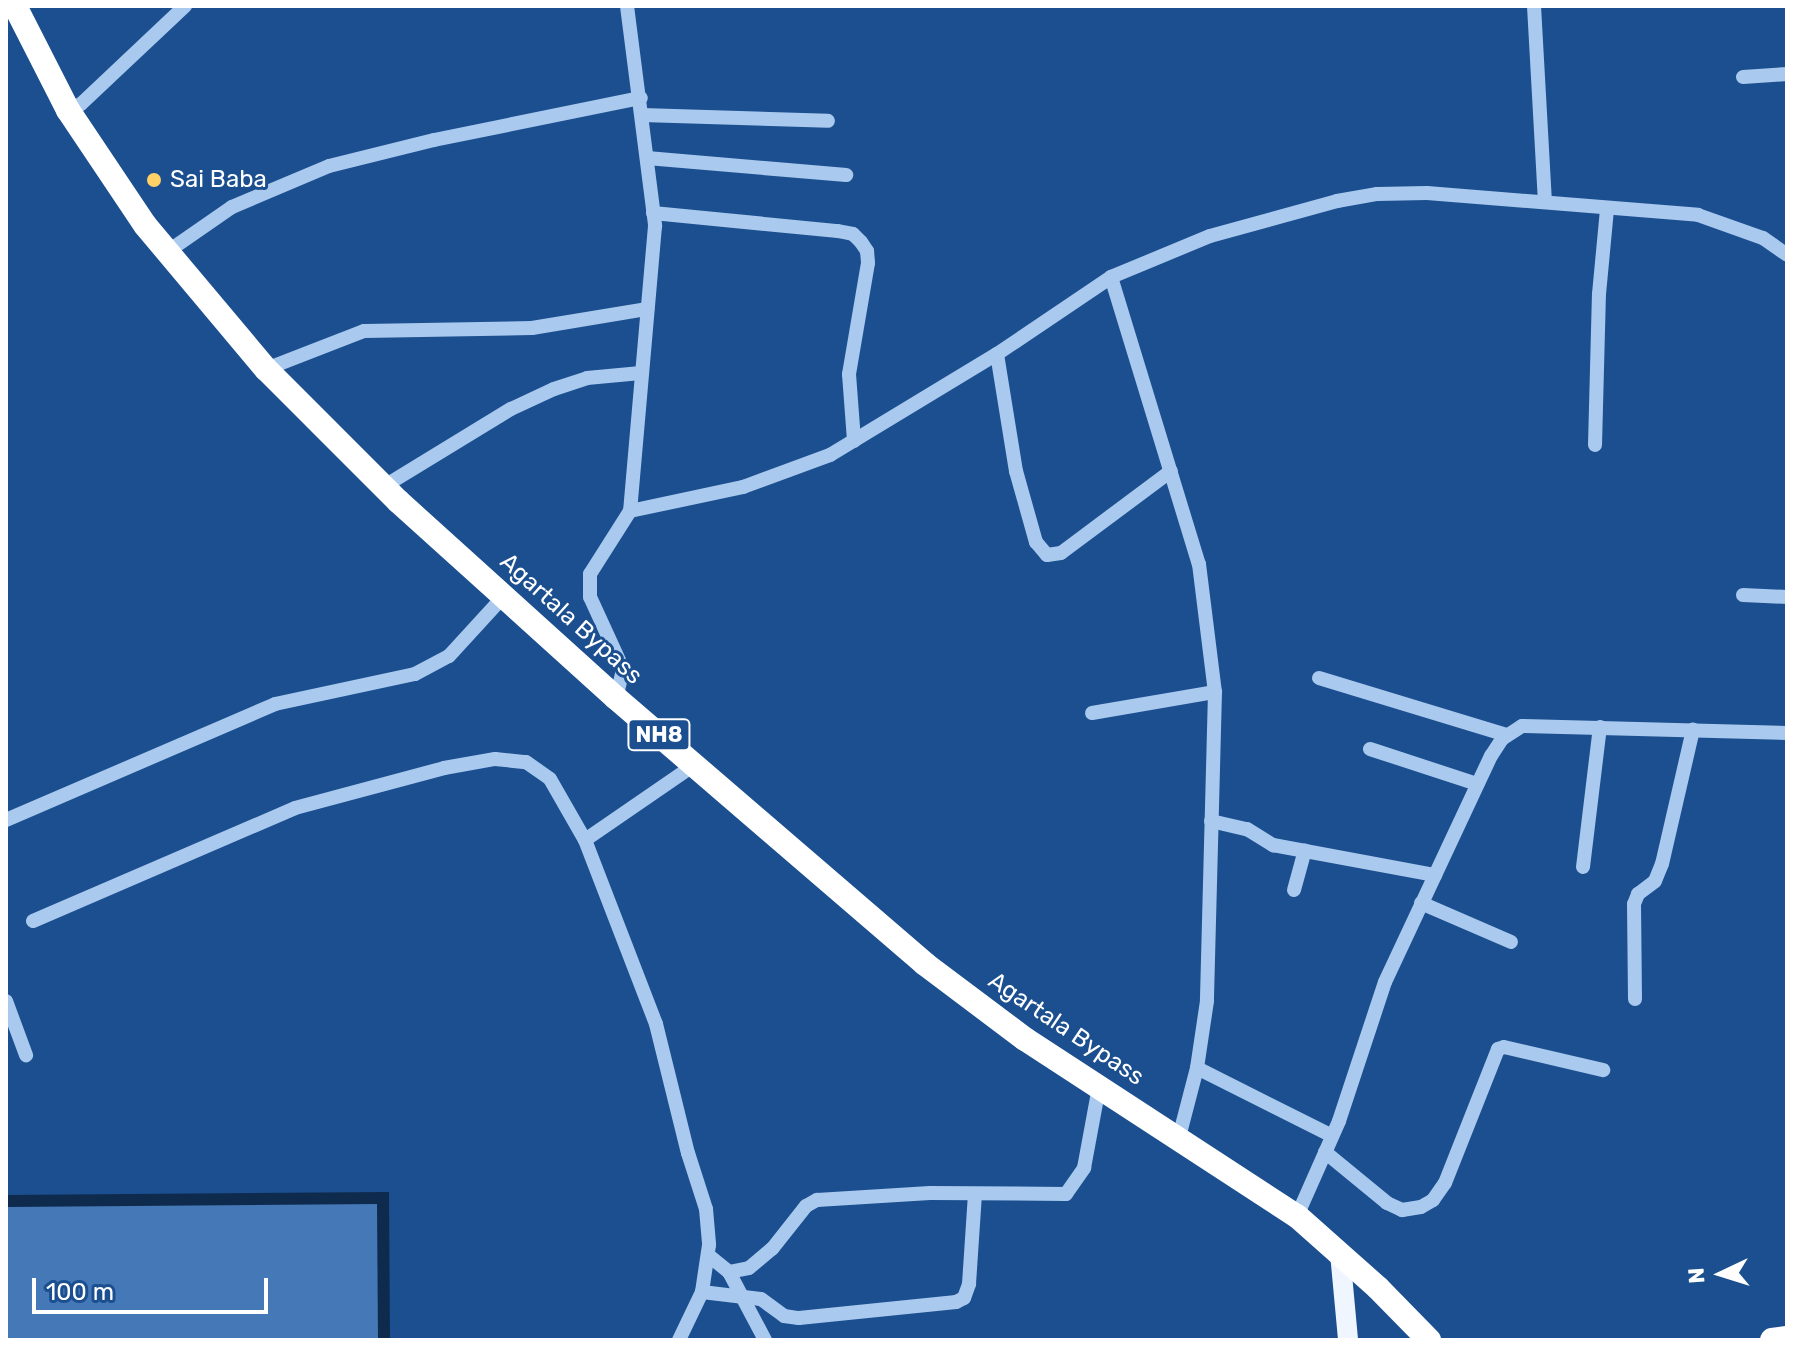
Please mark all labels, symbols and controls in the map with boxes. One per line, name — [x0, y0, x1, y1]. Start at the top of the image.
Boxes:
place label: Sai Baba — [170, 166, 267, 194]
marker: Sai Baba — [145, 171, 163, 189]
street label: Agartala Bypass — [494, 548, 648, 690]
road number: NH8 — [627, 717, 691, 753]
street label: Agartala Bypass — [983, 966, 1149, 1092]
north arrow — [1681, 1234, 1761, 1314]
scale bar — [36, 1262, 272, 1312]
text: N — [1683, 1267, 1711, 1285]
text: 100 m — [46, 1278, 114, 1306]

